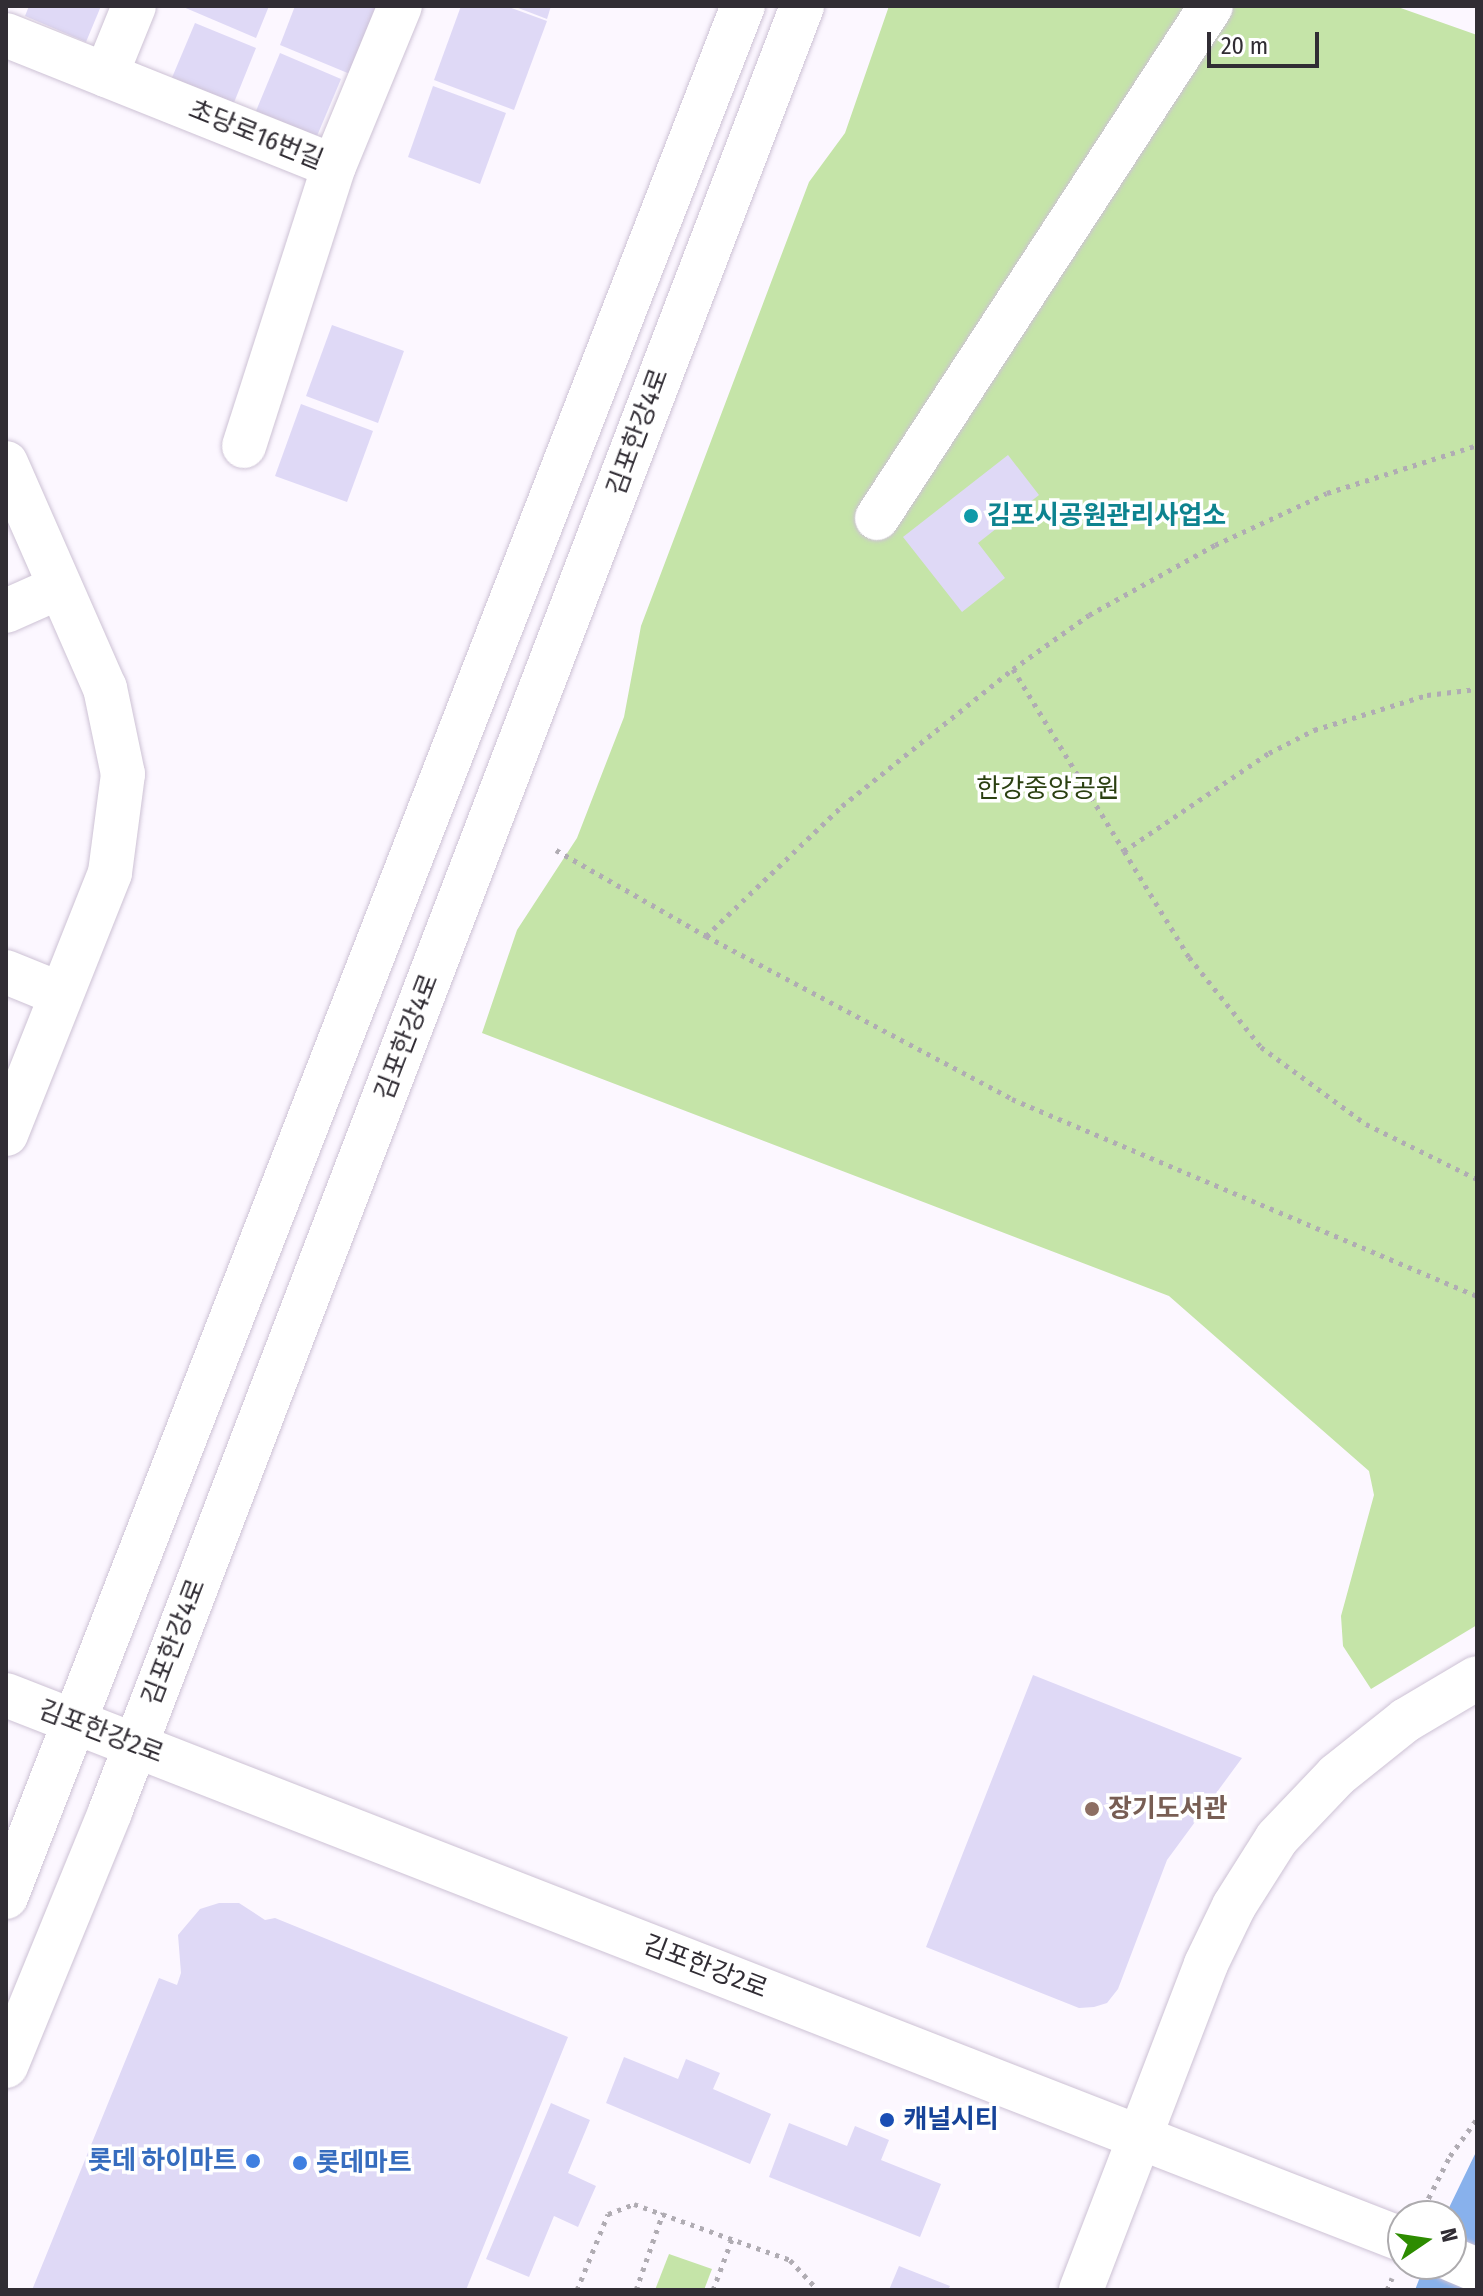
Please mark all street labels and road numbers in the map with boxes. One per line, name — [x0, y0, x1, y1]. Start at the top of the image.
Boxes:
street label: 초당로16번길 — [184, 94, 328, 176]
street label: 김포한강4로 — [601, 365, 675, 499]
street label: 김포한강4로 — [369, 970, 445, 1104]
street label: 김포한강4로 — [136, 1575, 212, 1709]
street label: 김포한강2로 — [34, 1694, 168, 1770]
street label: 김포한강2로 — [638, 1929, 772, 2005]

